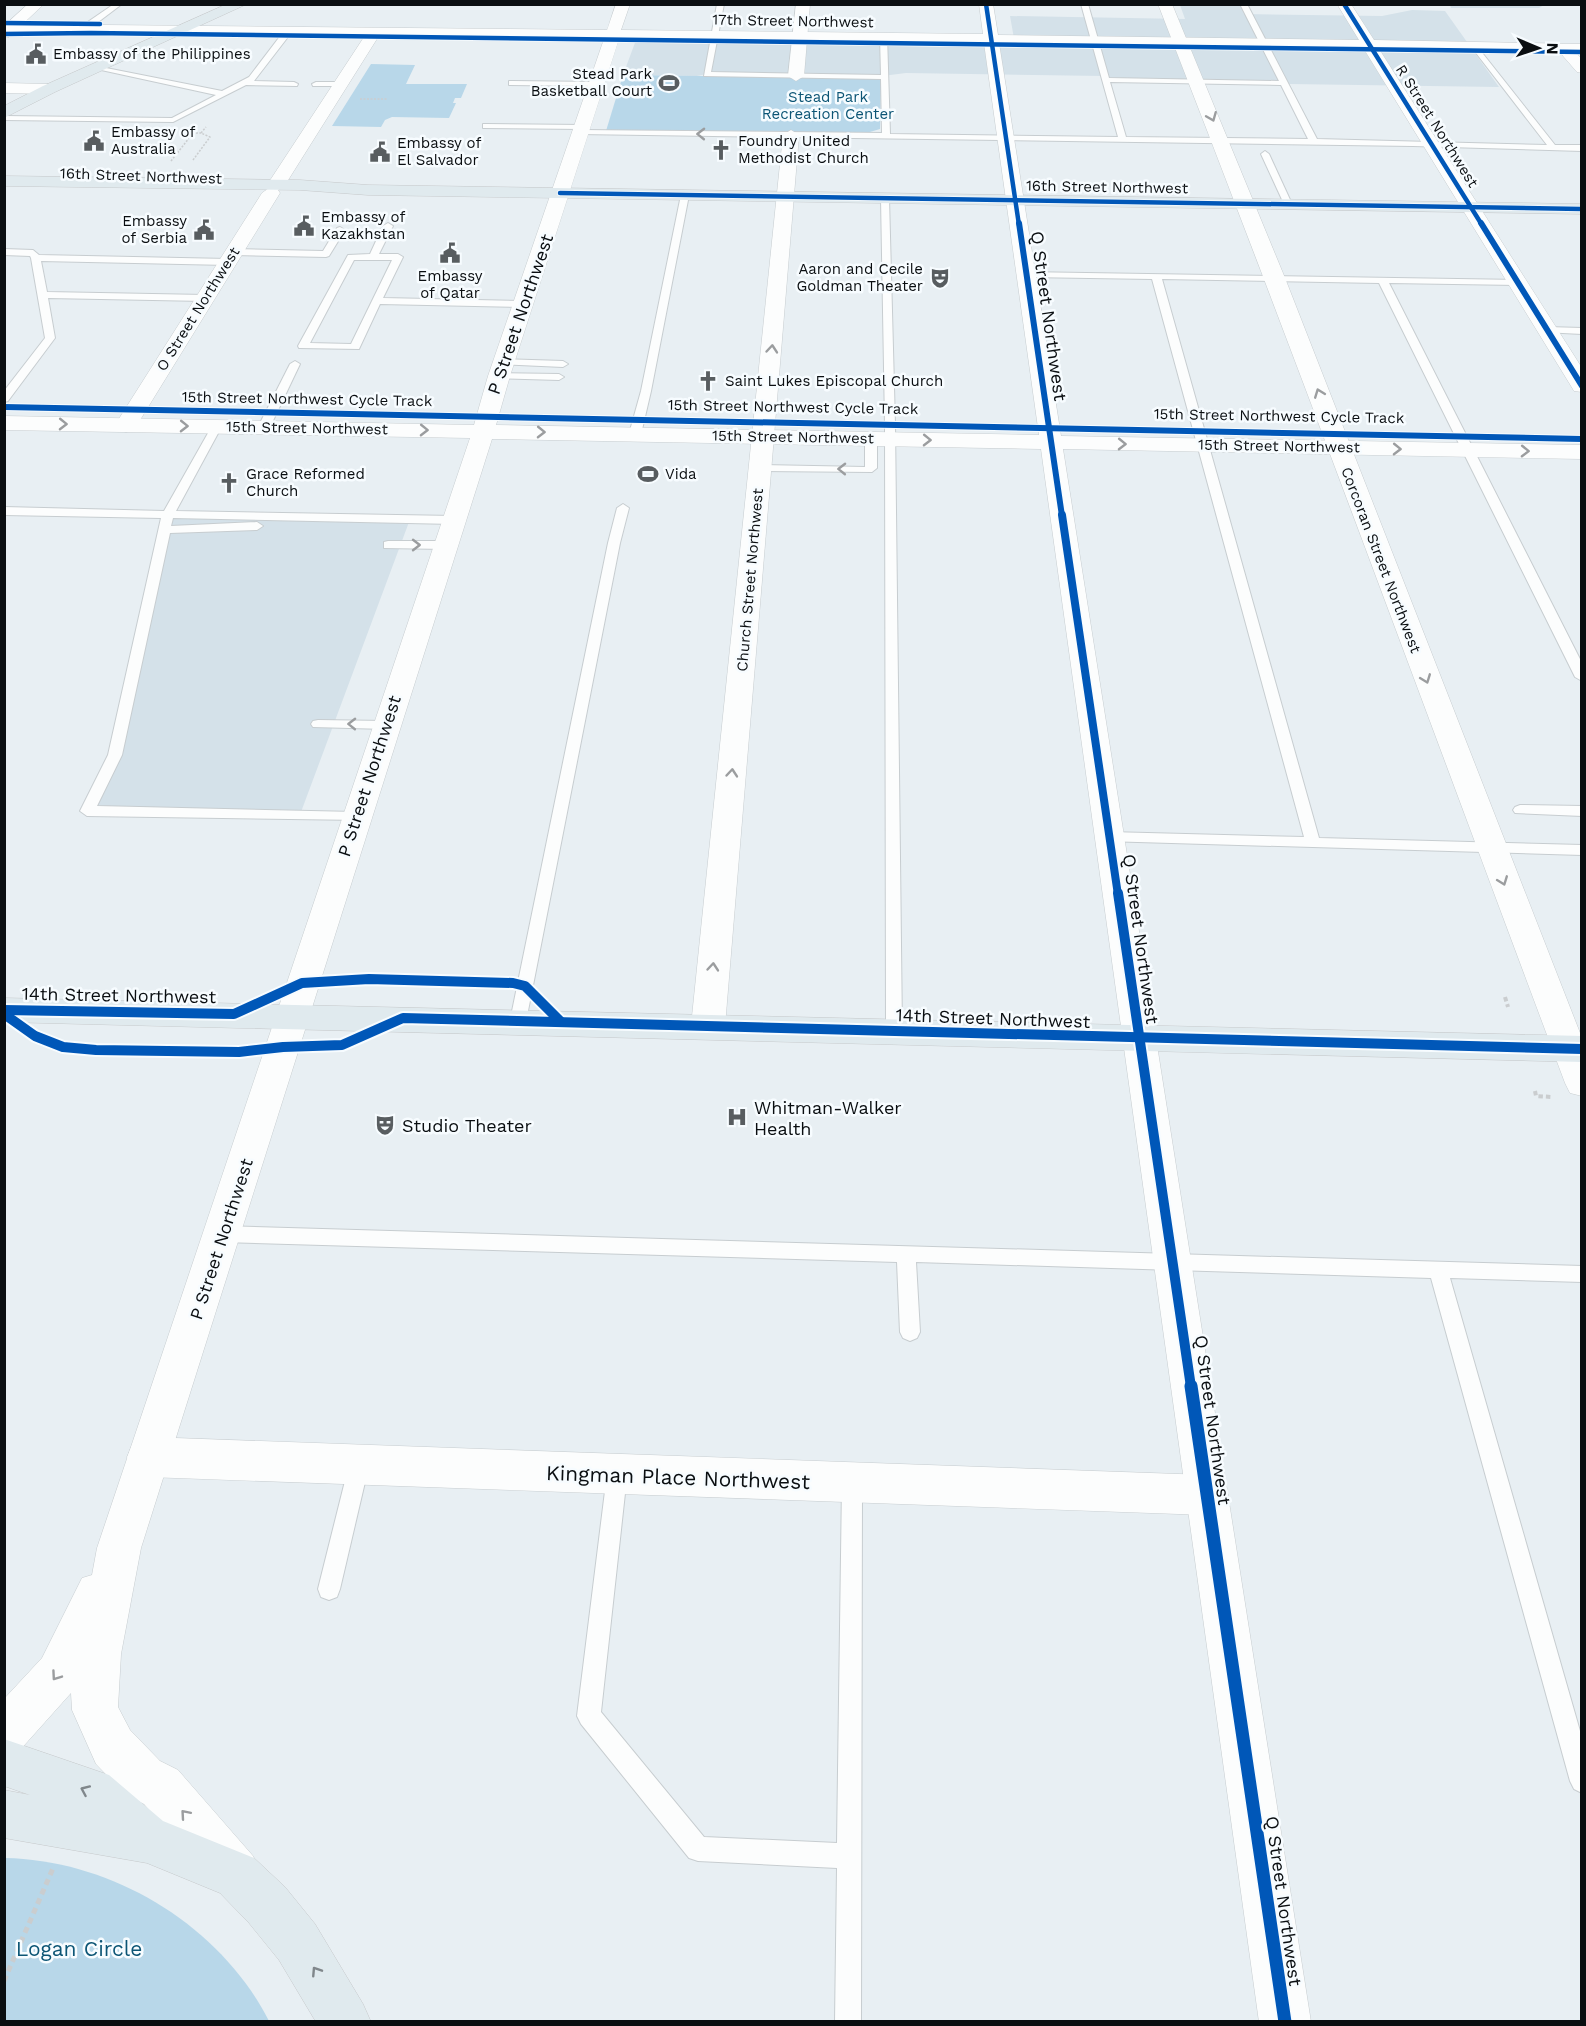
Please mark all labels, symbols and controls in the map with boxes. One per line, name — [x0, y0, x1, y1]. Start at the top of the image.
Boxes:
street label: 17th Street Northwest — [712, 11, 875, 31]
north arrow — [1508, 18, 1568, 78]
public building icon: Embassy of the Philippines — [24, 42, 48, 66]
text: N — [1543, 42, 1562, 55]
place label: Embassy of the Philippines — [53, 45, 251, 63]
street label: R Street Northwest — [1392, 61, 1483, 191]
place label: Stead Park Basketball Court — [531, 65, 653, 100]
sports icon: Stead Park Basketball Court — [657, 71, 681, 95]
park label: Stead Park Recreation Center — [762, 88, 894, 123]
one-way arrow — [1205, 110, 1217, 121]
place label: Embassy of Australia — [111, 123, 195, 158]
one-way arrow — [697, 127, 706, 140]
public building icon: Embassy of Australia — [82, 129, 106, 153]
place label: Foundry United Methodist Church — [738, 132, 869, 167]
place label: Embassy of El Salvador — [397, 134, 481, 169]
church icon: Foundry United Methodist Church — [709, 138, 733, 162]
public building icon: Embassy of El Salvador — [368, 140, 392, 164]
street label: 16th Street Northwest — [60, 164, 223, 188]
street label: 16th Street Northwest — [1026, 177, 1189, 197]
place label: Embassy of Kazakhstan — [321, 208, 405, 243]
place label: Embassy of Serbia — [121, 212, 187, 247]
public building icon: Embassy of Kazakhstan — [292, 214, 316, 238]
public building icon: Embassy of Serbia — [192, 218, 216, 242]
street label: Q Street Northwest — [1027, 230, 1071, 403]
street label: P Street Northwest — [483, 231, 557, 397]
public building icon: Embassy of Qatar — [438, 241, 462, 265]
street label: O Street Northwest — [153, 243, 244, 374]
place label: Aaron and Cecile Goldman Theater — [796, 260, 923, 295]
theatre icon: Aaron and Cecile Goldman Theater — [928, 266, 952, 290]
place label: Embassy of Qatar — [418, 267, 483, 302]
one-way arrow — [765, 345, 778, 354]
church icon: Saint Lukes Episcopal Church — [696, 369, 720, 393]
place label: Saint Lukes Episcopal Church — [725, 372, 943, 390]
street label: 15th Street Northwest Cycle Track — [182, 388, 433, 410]
one-way arrow — [1314, 388, 1326, 399]
street label: 15th Street Northwest Cycle Track — [668, 396, 919, 418]
street label: 15th Street Northwest Cycle Track — [1154, 405, 1405, 427]
one-way arrow — [58, 418, 67, 430]
street label: 15th Street Northwest — [226, 418, 389, 438]
one-way arrow — [180, 420, 189, 432]
one-way arrow — [419, 424, 428, 436]
one-way arrow — [536, 426, 545, 439]
street label: 15th Street Northwest — [712, 427, 875, 447]
one-way arrow — [922, 434, 931, 446]
street label: 15th Street Northwest — [1198, 436, 1361, 456]
one-way arrow — [1117, 437, 1126, 450]
one-way arrow — [1393, 442, 1402, 455]
one-way arrow — [1521, 445, 1530, 457]
sports icon: Vida — [636, 462, 660, 486]
one-way arrow — [837, 463, 846, 476]
street label: Corcoran Street Northwest — [1337, 464, 1425, 656]
place label: Grace Reformed Church — [246, 465, 365, 500]
place label: Vida — [665, 465, 697, 483]
church icon: Grace Reformed Church — [217, 471, 241, 495]
street label: Church Street Northwest — [733, 487, 767, 672]
one-way arrow — [412, 539, 421, 551]
one-way arrow — [1419, 673, 1431, 684]
street label: P Street Northwest — [333, 692, 405, 859]
one-way arrow — [348, 718, 357, 730]
one-way arrow — [725, 769, 738, 778]
street label: Q Street Northwest — [1119, 853, 1163, 1026]
one-way arrow — [1496, 875, 1508, 886]
one-way arrow — [706, 963, 719, 972]
street label: 14th Street Northwest — [22, 983, 217, 1007]
street label: 14th Street Northwest — [895, 1004, 1091, 1032]
place label: Whitman-Walker Health — [754, 1097, 902, 1139]
hospital icon: Whitman-Walker Health — [725, 1105, 749, 1129]
theatre icon: Studio Theater — [373, 1113, 397, 1137]
place label: Studio Theater — [402, 1115, 532, 1136]
street label: P Street Northwest — [185, 1155, 257, 1322]
street label: Q Street Northwest — [1191, 1334, 1235, 1507]
street label: Kingman Place Northwest — [545, 1460, 811, 1494]
one-way arrow — [52, 1669, 63, 1680]
one-way arrow — [81, 1786, 92, 1798]
one-way arrow — [181, 1810, 192, 1821]
street label: Q Street Northwest — [1262, 1815, 1306, 1988]
park label: Logan Circle — [16, 1936, 142, 1961]
one-way arrow — [311, 1967, 323, 1977]

